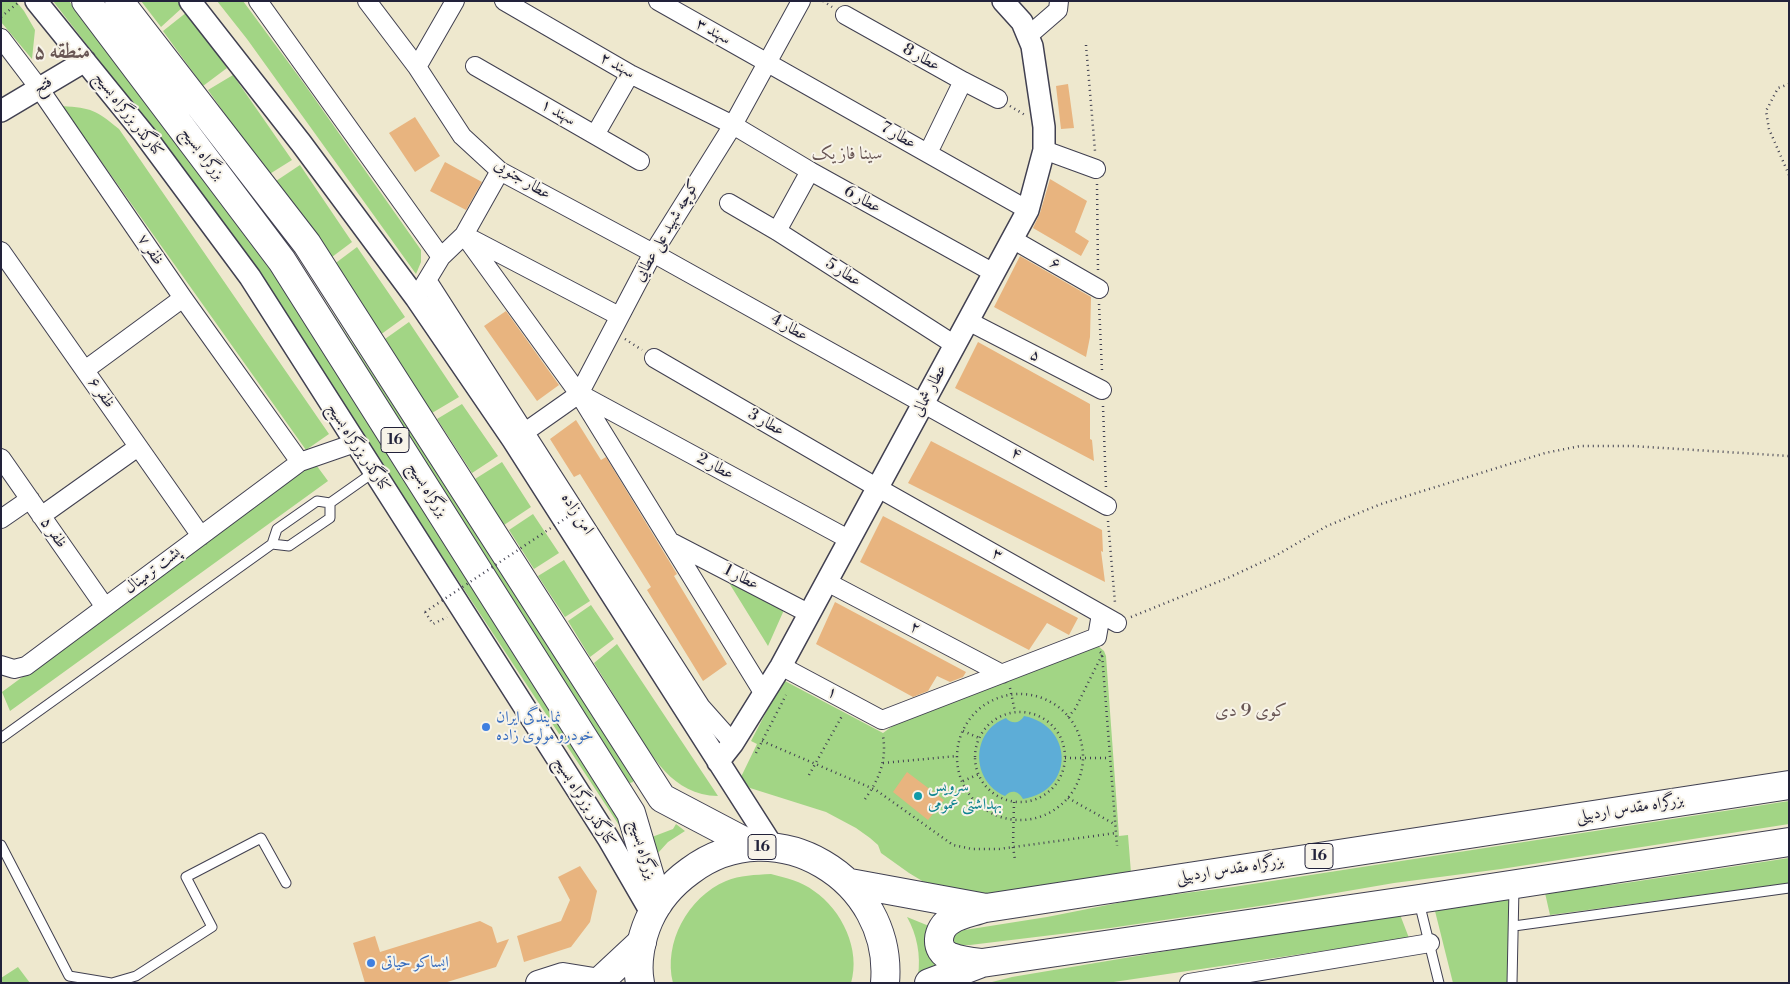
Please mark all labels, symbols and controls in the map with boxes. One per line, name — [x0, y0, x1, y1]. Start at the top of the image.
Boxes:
street label: سهند ۳ — [692, 15, 734, 49]
district label: منطقه ۵ — [34, 40, 90, 66]
street label: عطار 8 — [899, 40, 943, 76]
street label: سهند ۲ — [596, 49, 638, 83]
street label: کنارگذر بزرگراه بسیج — [89, 69, 167, 161]
street label: فتح — [30, 73, 56, 99]
street label: سهند ۱ — [537, 95, 579, 131]
street label: عطار 7 — [877, 118, 919, 154]
street label: بزرگراه بسیج — [176, 124, 228, 184]
district label: سینا فاز یک — [812, 144, 882, 166]
street label: عطار جنوبی — [490, 156, 554, 204]
street label: کوچه شهید علی عطایی — [630, 177, 704, 285]
street label: عطار 6 — [840, 182, 884, 218]
street label: ظفر ۷ — [133, 231, 167, 269]
street label: ۶ — [1046, 253, 1064, 275]
street label: عطار 5 — [822, 254, 864, 292]
street label: عطار 4 — [767, 310, 811, 346]
street label: ۵ — [1026, 345, 1044, 367]
street label: عطار شمالی — [908, 362, 952, 420]
street label: ظفر ۶ — [84, 374, 118, 412]
street label: کنارگذر بزرگراه بسیج — [322, 400, 394, 496]
street label: عطار 3 — [744, 405, 788, 441]
road number: 16 — [381, 428, 409, 452]
street label: ۴ — [1007, 443, 1025, 465]
street label: عطار 2 — [693, 449, 737, 485]
street label: بزرگراه بسیج — [403, 459, 451, 521]
street label: امن زاده — [556, 490, 598, 538]
street label: ظفر ۵ — [36, 514, 70, 552]
street label: پشت ترمینال — [121, 544, 185, 598]
street label: ۳ — [988, 544, 1006, 566]
street label: عطار 1 — [720, 561, 762, 595]
street label: ۲ — [906, 617, 924, 639]
street label: ۱ — [823, 682, 841, 704]
district label: کوی 9 دی — [1215, 701, 1287, 723]
place label: نمایندگی ایران خودرو مولوی زاده — [496, 708, 594, 746]
marker: نمایندگی ایران خودرو مولوی زاده — [480, 721, 492, 733]
street label: کنارگذر بزرگراه بسیج — [549, 754, 619, 850]
place label: سرویس بهداشتی عمومی — [928, 777, 1002, 815]
marker: سرویس بهداشتی عمومی — [912, 790, 924, 802]
street label: بزرگراه مقدس اردبیلی — [1575, 791, 1685, 827]
street label: بزرگراه بسیج — [624, 818, 660, 882]
road number: 16 — [748, 834, 776, 860]
road number: 16 — [1305, 844, 1333, 868]
street label: بزرگراه مقدس اردبیلی — [1175, 852, 1285, 888]
place label: ایساکو حیاتی — [381, 953, 449, 973]
marker: ایساکو حیاتی — [365, 957, 377, 969]

